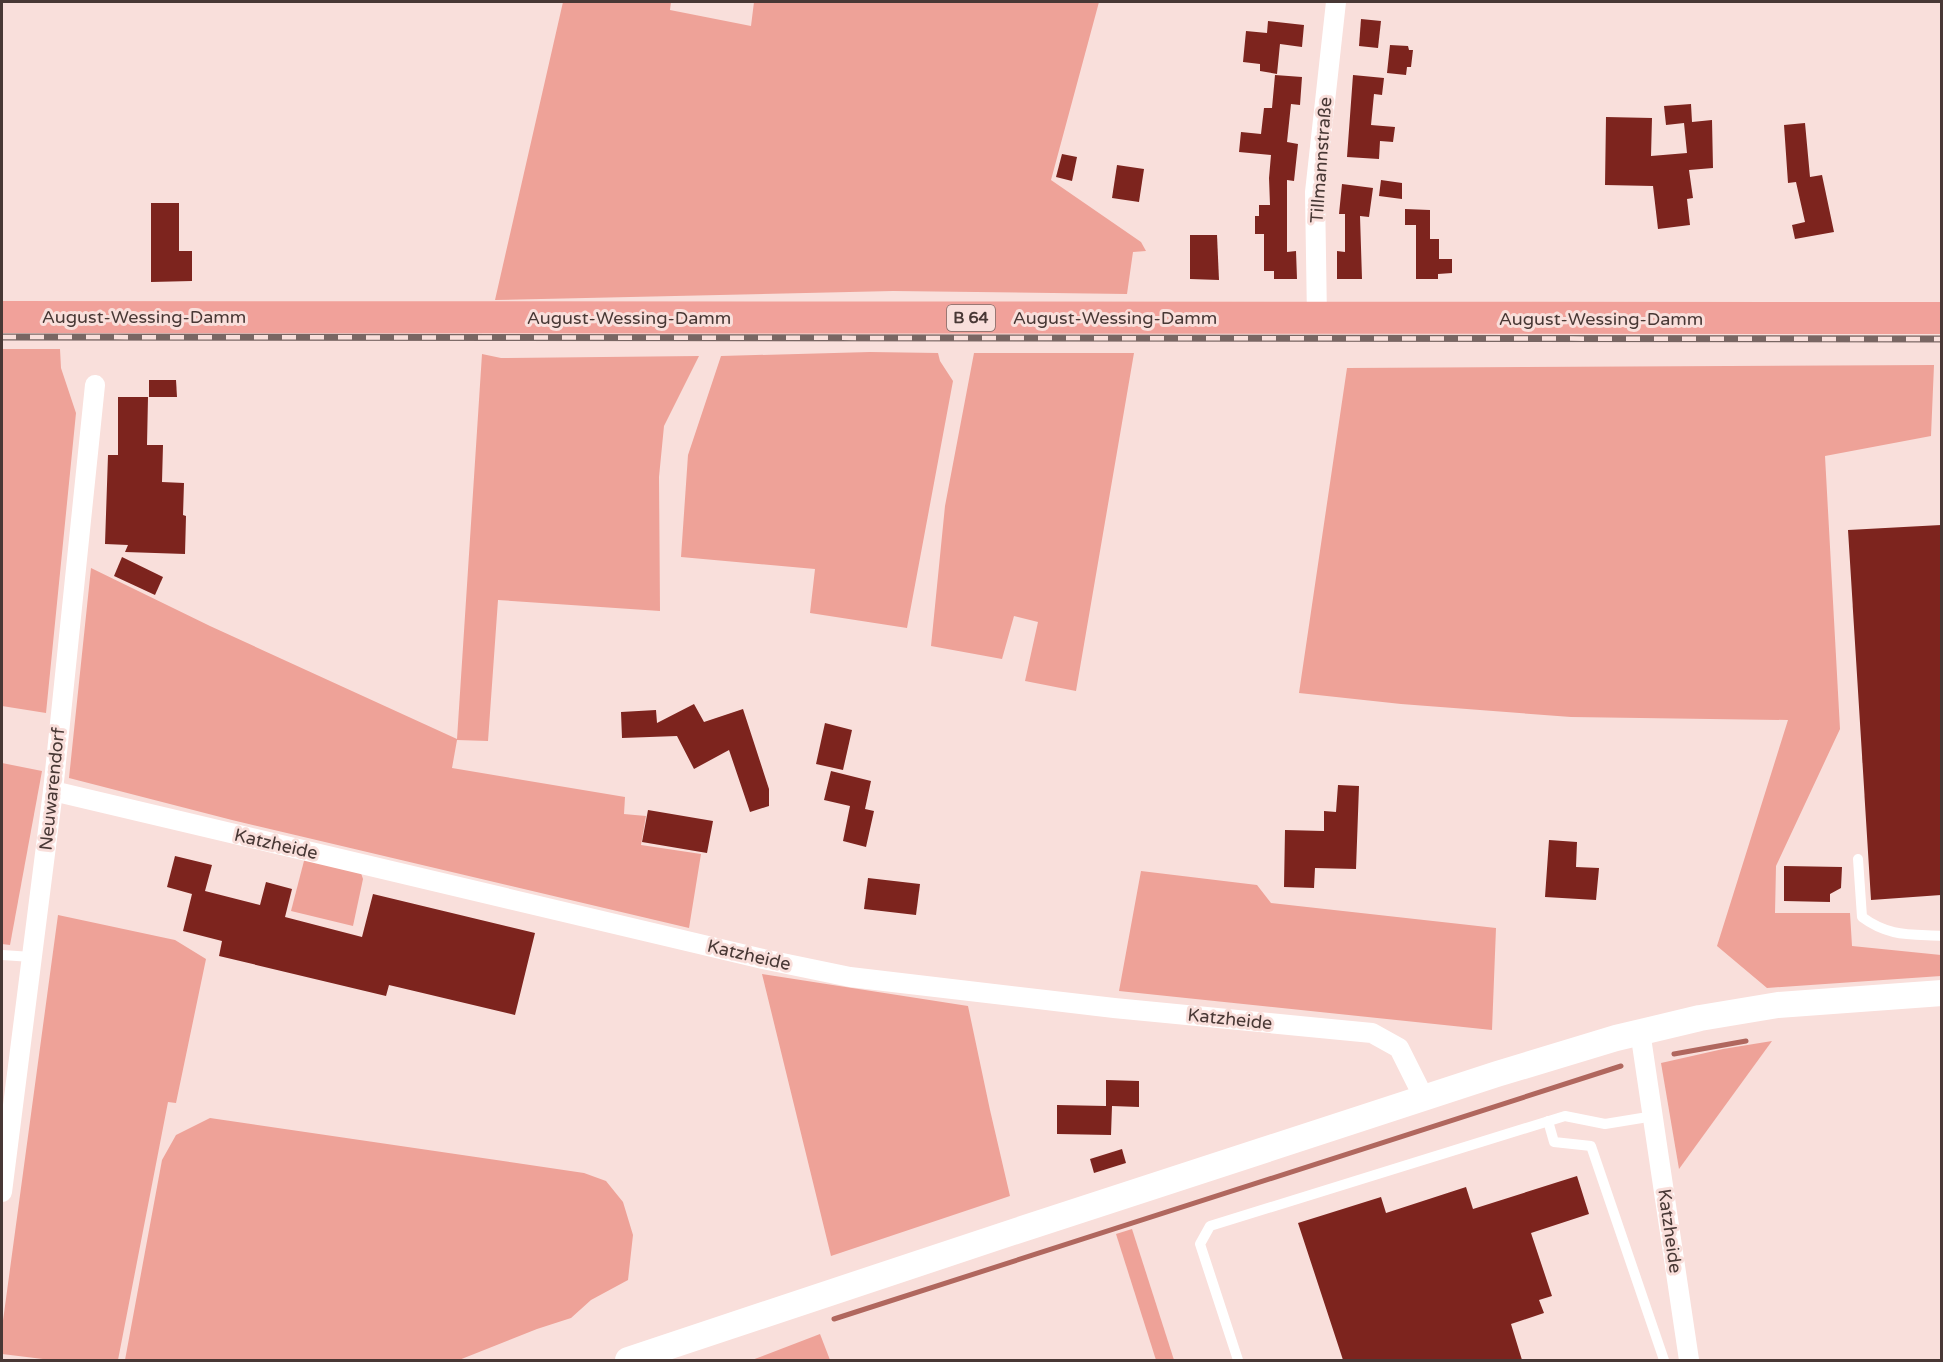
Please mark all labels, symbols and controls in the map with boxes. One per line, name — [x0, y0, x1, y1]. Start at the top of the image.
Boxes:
street label: Tillmannstraße — [1306, 96, 1336, 224]
road number: B 64 — [947, 305, 995, 331]
street label: August-Wessing-Damm — [42, 306, 246, 328]
street label: August-Wessing-Damm — [527, 307, 731, 329]
street label: August-Wessing-Damm — [1013, 307, 1217, 329]
street label: August-Wessing-Damm — [1499, 308, 1703, 330]
street label: Neuwarendorf — [35, 726, 69, 852]
street label: Katzheide — [232, 824, 320, 864]
street label: Katzheide — [705, 935, 793, 975]
street label: Katzheide — [1187, 1004, 1273, 1034]
street label: Katzheide — [1653, 1187, 1687, 1275]

